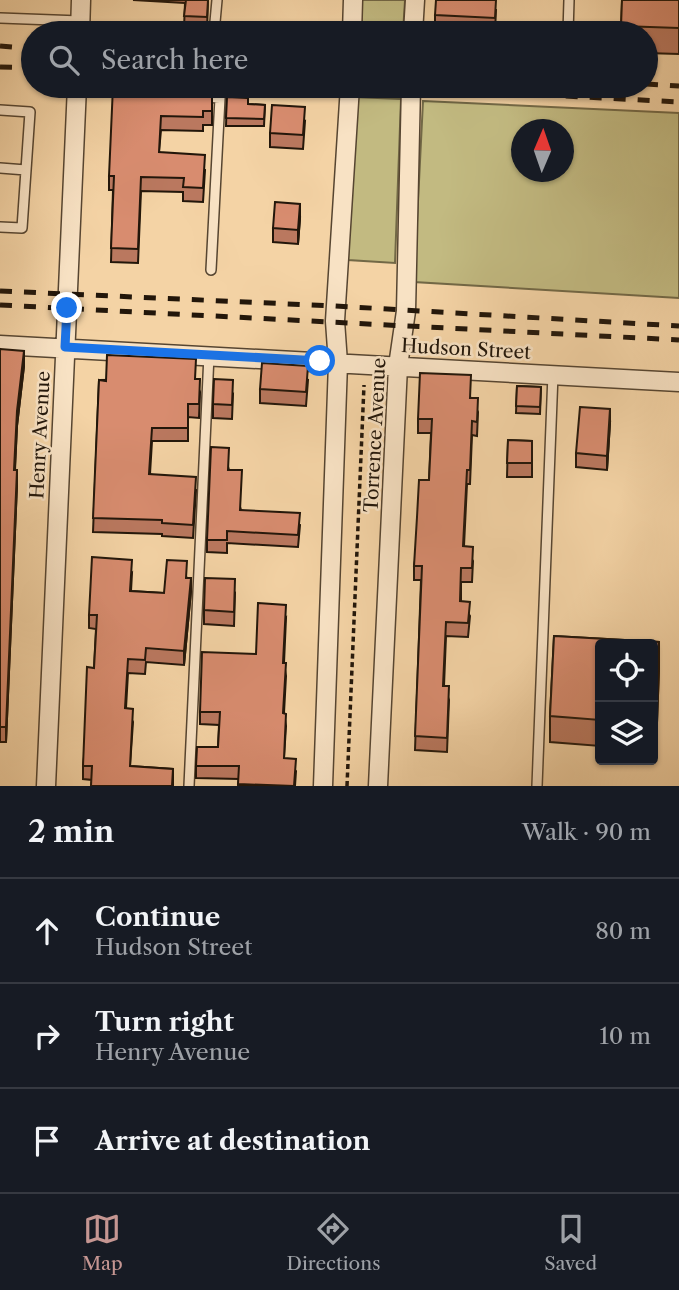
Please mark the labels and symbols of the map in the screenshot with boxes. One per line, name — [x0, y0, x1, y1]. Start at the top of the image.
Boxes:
north arrow — [511, 119, 574, 182]
route end — [51, 292, 82, 323]
street label: Hudson Street — [400, 334, 532, 364]
route start — [304, 345, 335, 376]
street label: Torrence Avenue — [359, 357, 391, 513]
street label: Henry Avenue — [25, 370, 55, 500]

